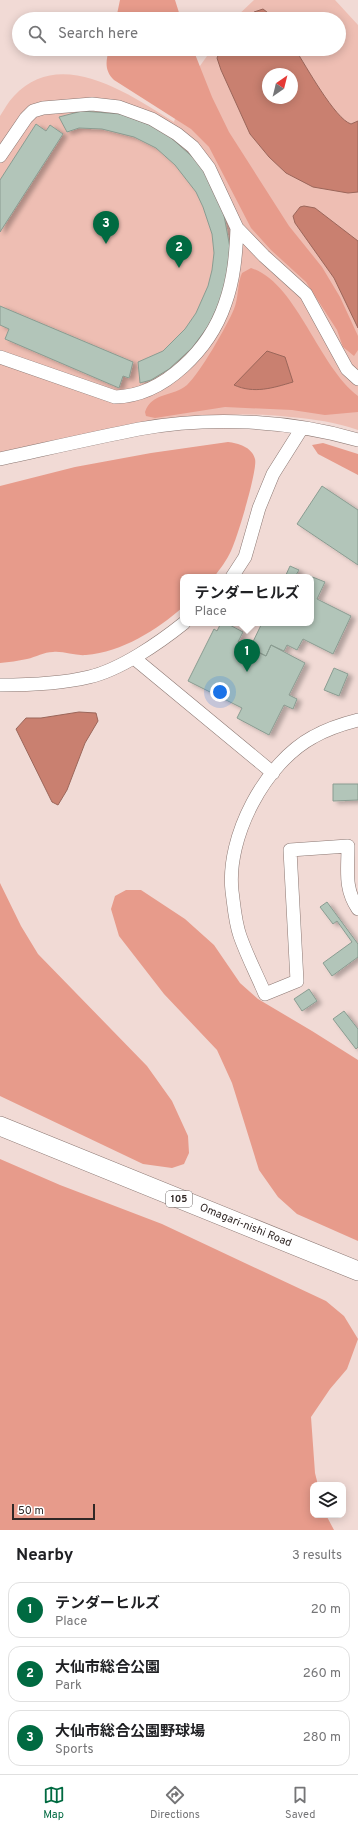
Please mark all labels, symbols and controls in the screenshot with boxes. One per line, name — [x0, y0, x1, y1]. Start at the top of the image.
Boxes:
search box — [12, 12, 346, 56]
icon: search — [26, 23, 48, 45]
text: Search here — [58, 25, 138, 44]
north arrow — [262, 68, 298, 104]
pin: 3 — [93, 211, 119, 244]
pin: 2 — [166, 235, 192, 268]
popup — [180, 574, 314, 626]
text: テンダーヒルズ — [194, 585, 300, 604]
text: Place — [194, 604, 227, 620]
pin: 1 — [234, 639, 260, 672]
your location — [210, 682, 230, 702]
road number: 105 — [166, 1191, 192, 1207]
street label: Omagari-nishi Road — [197, 1201, 294, 1250]
map controls — [310, 1482, 346, 1518]
button: layers — [310, 1482, 346, 1518]
scale bar — [12, 1502, 95, 1521]
text: 50 m — [18, 1504, 44, 1518]
text: Nearby — [16, 1545, 73, 1567]
text: 3 results — [292, 1548, 342, 1564]
text: テンダーヒルズ — [55, 1595, 160, 1614]
text: 1 — [27, 1602, 33, 1618]
text: 20 m — [311, 1602, 341, 1618]
text: Place — [55, 1614, 87, 1630]
text: 大仙市総合公園 — [55, 1659, 160, 1678]
text: 2 — [26, 1666, 34, 1682]
text: 260 m — [303, 1666, 341, 1682]
text: Park — [55, 1678, 82, 1694]
text: 大仙市総合公園野球場 — [55, 1723, 205, 1742]
text: 3 — [26, 1730, 34, 1746]
text: 280 m — [303, 1730, 341, 1746]
text: Sports — [55, 1742, 94, 1758]
tab: Map — [43, 1784, 65, 1822]
tab: Directions — [150, 1784, 200, 1822]
tab: Saved — [285, 1784, 315, 1822]

